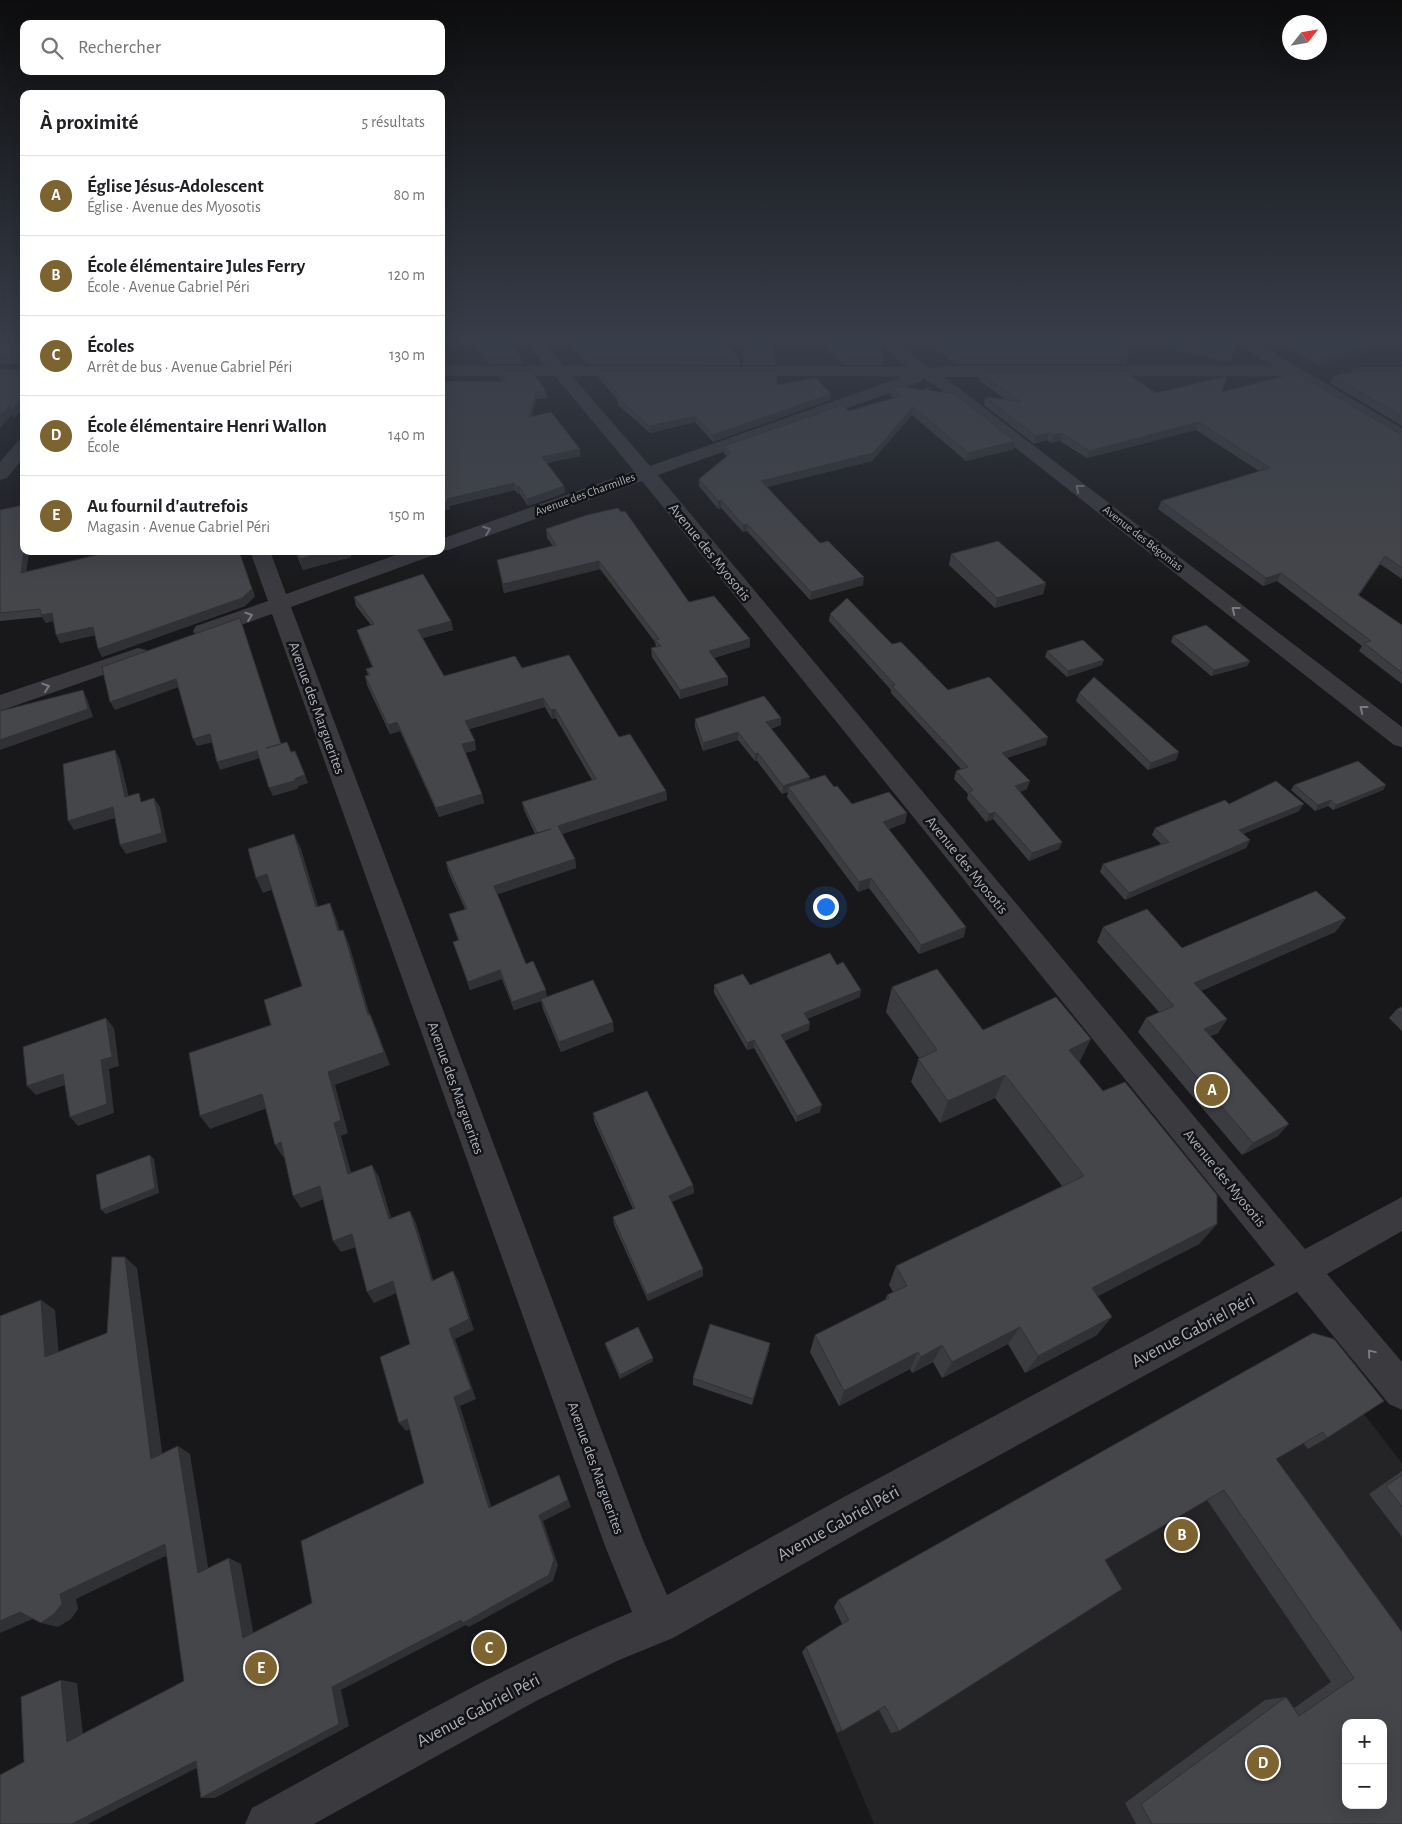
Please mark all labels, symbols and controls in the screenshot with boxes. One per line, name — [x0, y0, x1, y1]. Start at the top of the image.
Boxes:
north arrow — [1282, 15, 1327, 60]
search box — [20, 20, 445, 75]
icon: search — [38, 34, 66, 62]
text: Rechercher — [78, 38, 161, 57]
text: À proximité — [40, 112, 138, 133]
text: 5 résultats — [362, 114, 425, 130]
text: Église Jésus-Adolescent — [87, 177, 264, 196]
text: A — [51, 187, 61, 203]
text: 80 m — [394, 187, 425, 203]
text: Église · Avenue des Myosotis — [87, 199, 261, 215]
text: École élémentaire Jules Ferry — [87, 257, 305, 276]
text: B — [51, 267, 61, 283]
text: 120 m — [388, 267, 425, 283]
text: École · Avenue Gabriel Péri — [87, 279, 250, 295]
text: Écoles — [87, 337, 134, 356]
text: C — [52, 347, 60, 363]
text: 130 m — [389, 347, 425, 363]
text: Arrêt de bus · Avenue Gabriel Péri — [87, 359, 292, 375]
text: École élémentaire Henri Wallon — [87, 417, 327, 436]
text: D — [51, 427, 61, 443]
text: 140 m — [388, 427, 425, 443]
text: École — [87, 439, 120, 455]
street label: Avenue des Charmilles — [533, 470, 637, 518]
one-way arrow — [1076, 486, 1085, 494]
text: Au fournil d'autrefois — [87, 497, 248, 516]
street label: Avenue des Myosotis — [666, 501, 753, 604]
street label: Avenue des Bégonias — [1101, 503, 1185, 573]
text: E — [52, 507, 60, 523]
text: 150 m — [389, 507, 425, 523]
text: Magasin · Avenue Gabriel Péri — [87, 519, 270, 535]
one-way arrow — [482, 526, 491, 536]
one-way arrow — [1232, 607, 1241, 615]
one-way arrow — [244, 612, 253, 622]
street label: Avenue des Marguerites — [286, 640, 347, 776]
one-way arrow — [41, 683, 50, 693]
one-way arrow — [1360, 706, 1369, 715]
street label: Avenue des Myosotis — [923, 814, 1010, 917]
your location — [813, 894, 839, 920]
street label: Avenue des Marguerites — [425, 1020, 486, 1156]
pin: A — [1196, 1071, 1228, 1109]
street label: Avenue des Myosotis — [1181, 1127, 1268, 1230]
street label: Avenue Gabriel Péri — [1129, 1291, 1258, 1371]
one-way arrow — [1368, 1350, 1376, 1359]
street label: Avenue des Marguerites — [565, 1400, 626, 1536]
street label: Avenue Gabriel Péri — [774, 1483, 902, 1565]
pin: B — [1166, 1516, 1198, 1554]
pin: C — [473, 1629, 505, 1667]
pin: E — [245, 1649, 277, 1687]
street label: Avenue Gabriel Péri — [414, 1671, 543, 1751]
map controls — [1342, 1719, 1387, 1809]
button: + — [1342, 1719, 1387, 1764]
pin: D — [1247, 1744, 1279, 1782]
button: − — [1342, 1764, 1387, 1809]

